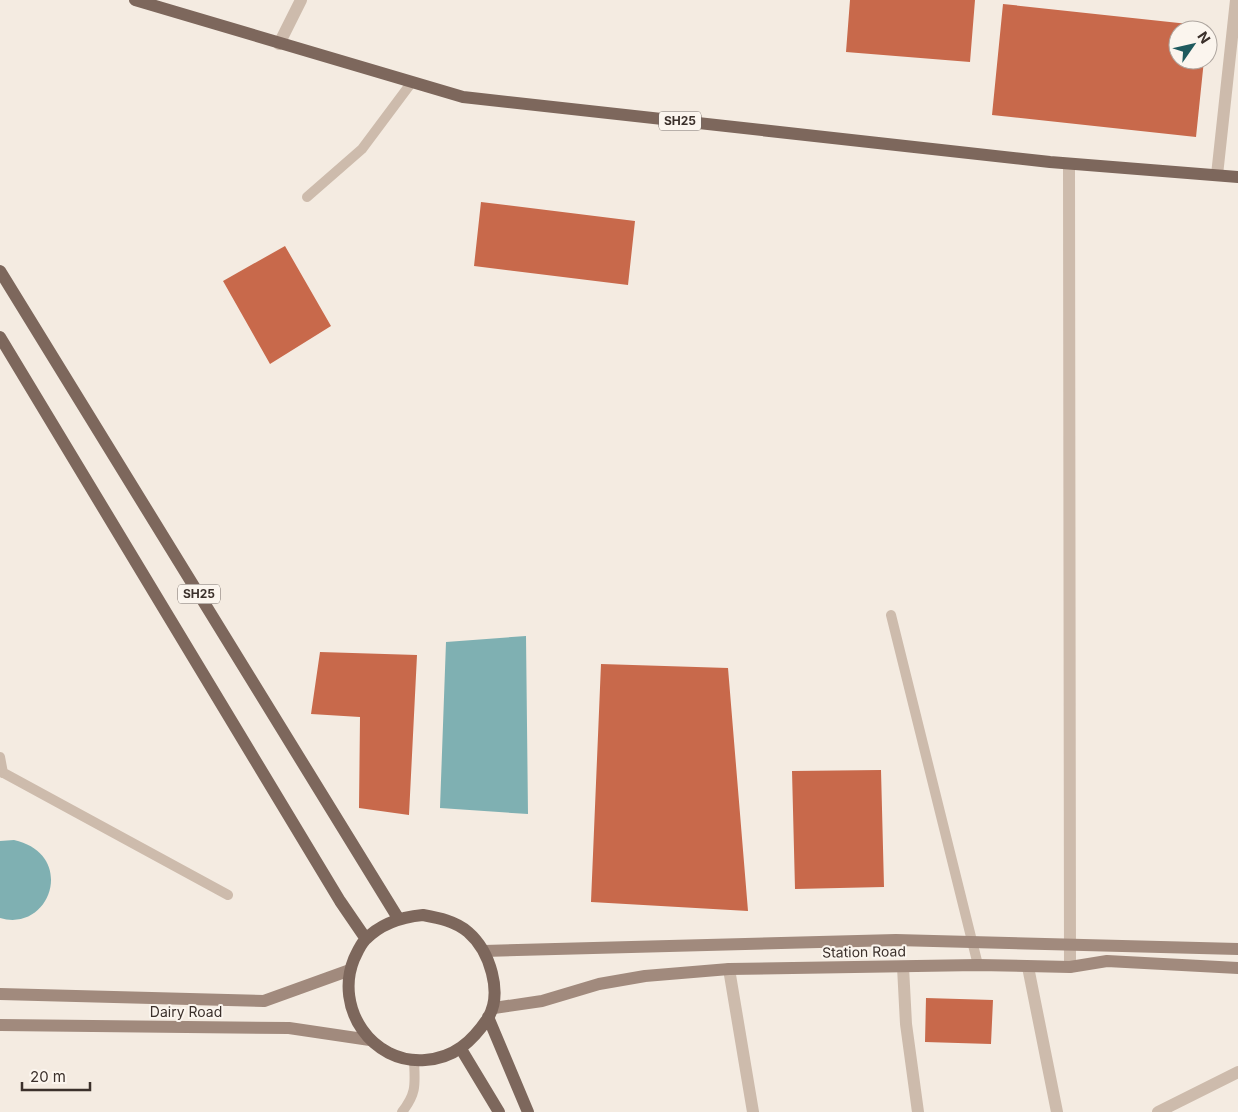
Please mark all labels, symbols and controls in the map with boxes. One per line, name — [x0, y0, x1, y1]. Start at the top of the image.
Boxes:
north arrow — [1168, 20, 1218, 70]
text: N — [1194, 28, 1214, 47]
road number: SH25 — [659, 112, 701, 130]
road number: SH25 — [178, 584, 220, 604]
street label: Station Road — [822, 942, 906, 961]
street label: Dairy Road — [150, 1003, 222, 1020]
scale bar — [22, 1060, 90, 1092]
text: 20 m — [30, 1067, 66, 1086]

